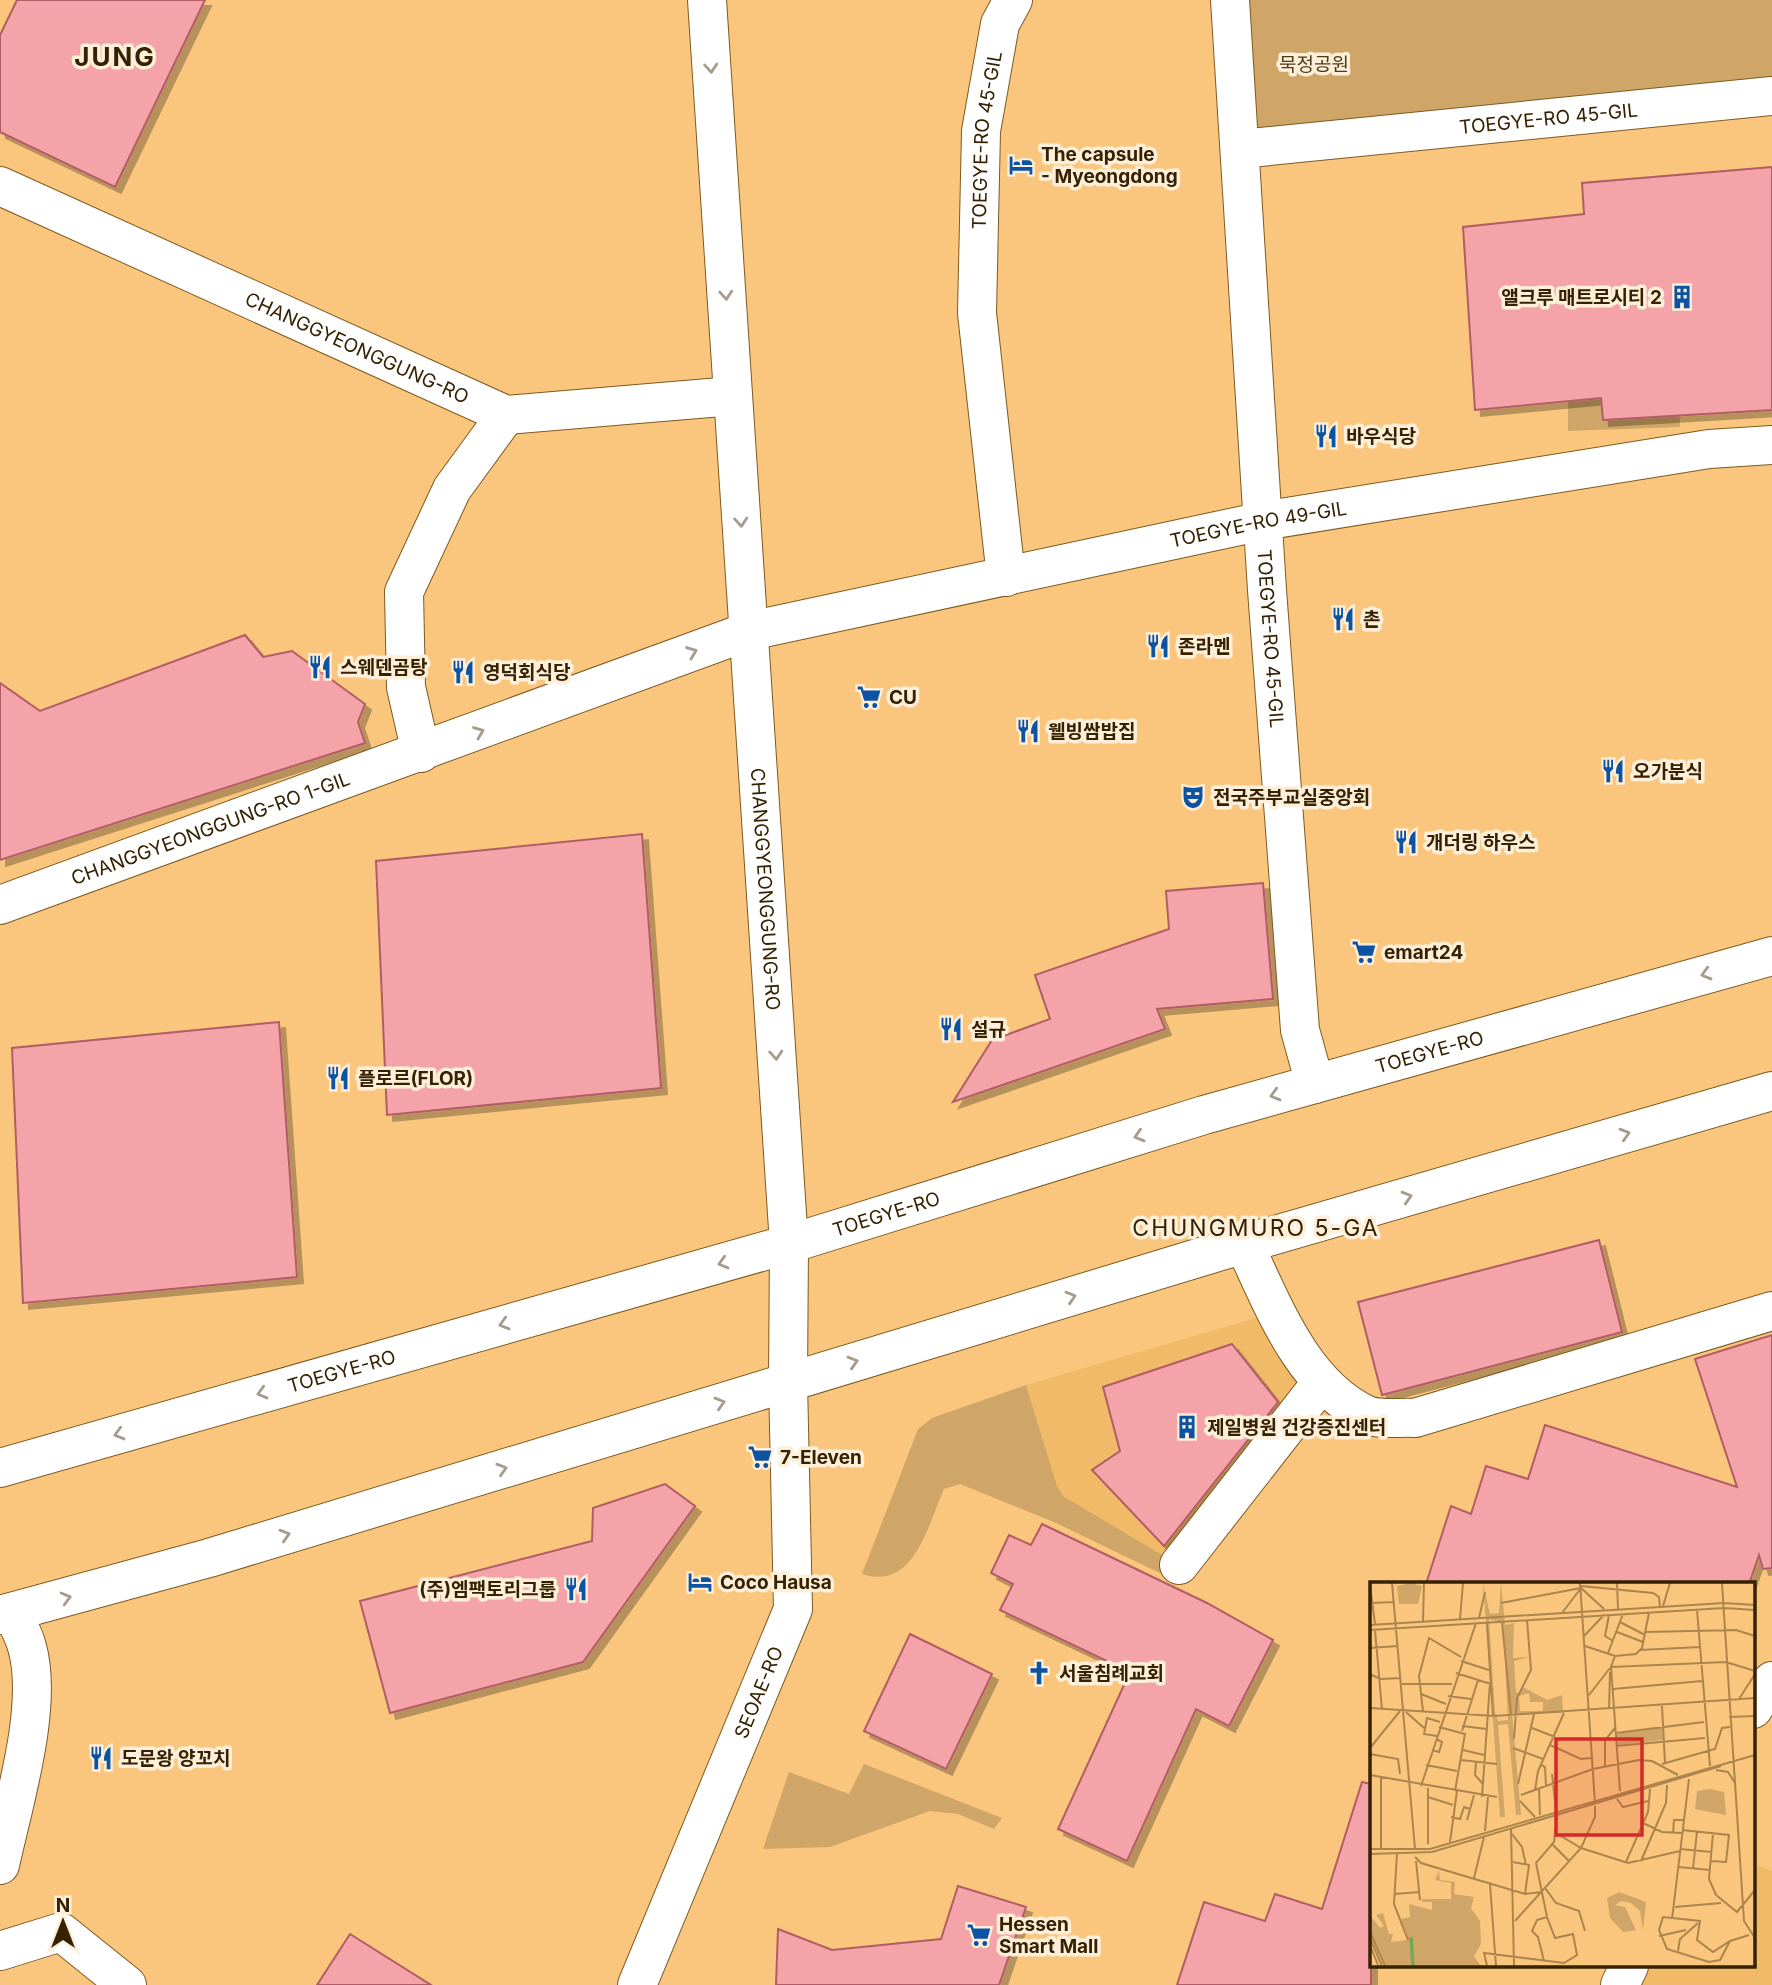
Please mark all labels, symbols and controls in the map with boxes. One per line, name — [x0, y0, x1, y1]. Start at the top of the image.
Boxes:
district label: JUNG — [74, 41, 156, 72]
street label: TOEGYE-RO 45-GIL — [968, 49, 1007, 229]
park label: 묵정공원 — [1279, 53, 1349, 76]
one-way arrow — [703, 63, 718, 74]
street label: TOEGYE-RO 45-GIL — [1458, 98, 1639, 139]
place label: The capsule - Myeongdong — [1041, 143, 1178, 188]
hotel icon: The capsule - Myeongdong — [1007, 151, 1035, 179]
building icon: 앨크루 매트로시티 2 — [1668, 283, 1696, 311]
place label: 앨크루 매트로시티 2 — [1501, 286, 1662, 309]
street label: CHANGGYEONGGUNG-RO — [241, 287, 472, 409]
one-way arrow — [718, 290, 733, 301]
restaurant icon: 바우식당 — [1312, 422, 1340, 450]
place label: 바우식당 — [1346, 425, 1416, 448]
street label: TOEGYE-RO 49-GIL — [1168, 497, 1348, 553]
one-way arrow — [733, 517, 748, 528]
street label: TOEGYE-RO 45-GIL — [1252, 549, 1288, 729]
restaurant icon: 촌 — [1329, 605, 1357, 633]
place label: 촌 — [1363, 608, 1380, 631]
restaurant icon: 존라멘 — [1144, 632, 1172, 660]
place label: 존라멘 — [1178, 635, 1230, 658]
one-way arrow — [685, 646, 697, 660]
restaurant icon: 스웨덴곰탕 — [306, 653, 334, 681]
place label: 스웨덴곰탕 — [340, 656, 427, 679]
restaurant icon: 영덕회식당 — [449, 658, 477, 686]
place label: 영덕회식당 — [483, 661, 571, 684]
supermarket icon: CU — [855, 683, 883, 711]
place label: CU — [889, 686, 917, 709]
restaurant icon: 웰빙쌈밥집 — [1014, 717, 1042, 745]
place label: 웰빙쌈밥집 — [1048, 720, 1135, 743]
one-way arrow — [472, 726, 484, 740]
restaurant icon: 오가분식 — [1599, 757, 1627, 785]
place label: 오가분식 — [1633, 760, 1703, 783]
street label: CHANGGYEONGGUNG-RO 1-GIL — [68, 767, 353, 890]
street label: CHANGGYEONGGUNG-RO — [746, 767, 785, 1011]
theatre icon: 전국주부교실중앙회 — [1179, 783, 1207, 811]
place label: 전국주부교실중앙회 — [1213, 786, 1370, 809]
restaurant icon: 개더링 하우스 — [1392, 828, 1420, 856]
place label: 개더링 하우스 — [1426, 831, 1535, 854]
supermarket icon: emart24 — [1350, 938, 1378, 966]
place label: emart24 — [1384, 941, 1463, 964]
one-way arrow — [1700, 966, 1712, 980]
restaurant icon: 설규 — [937, 1015, 965, 1043]
place label: 설규 — [971, 1018, 1006, 1041]
street label: TOEGYE-RO — [1373, 1026, 1486, 1078]
one-way arrow — [768, 1050, 783, 1061]
restaurant icon: 플로르(FLOR) — [324, 1064, 352, 1092]
place label: 플로르(FLOR) — [358, 1067, 473, 1090]
one-way arrow — [1269, 1087, 1281, 1101]
one-way arrow — [1134, 1127, 1146, 1142]
one-way arrow — [1619, 1127, 1631, 1142]
street label: TOEGYE-RO — [830, 1187, 943, 1242]
one-way arrow — [1400, 1191, 1412, 1205]
district label: CHUNGMURO 5-GA — [1132, 1214, 1380, 1242]
one-way arrow — [717, 1254, 729, 1269]
one-way arrow — [1065, 1290, 1077, 1305]
one-way arrow — [498, 1316, 510, 1331]
street label: TOEGYE-RO — [285, 1345, 398, 1398]
one-way arrow — [847, 1356, 859, 1371]
one-way arrow — [256, 1385, 268, 1399]
one-way arrow — [713, 1397, 726, 1411]
building icon: 제일병원 건강증진센터 — [1173, 1413, 1201, 1441]
place label: 제일병원 건강증진센터 — [1207, 1416, 1386, 1439]
one-way arrow — [113, 1425, 125, 1440]
supermarket icon: 7-Eleven — [746, 1443, 774, 1471]
place label: 7-Eleven — [780, 1446, 862, 1469]
one-way arrow — [496, 1463, 508, 1478]
one-way arrow — [278, 1529, 290, 1544]
hotel icon: Coco Hausa — [686, 1568, 714, 1596]
place label: Coco Hausa — [720, 1571, 832, 1594]
restaurant icon: (주)엠팩토리그룹 — [562, 1575, 590, 1603]
place label: (주)엠팩토리그룹 — [419, 1578, 556, 1601]
inset map — [1370, 1582, 1754, 1968]
one-way arrow — [60, 1591, 72, 1606]
street label: SEOAE-RO — [730, 1643, 788, 1742]
church icon: 서울침례교회 — [1025, 1659, 1053, 1687]
place label: 서울침례교회 — [1059, 1662, 1164, 1685]
restaurant icon: 도문왕 양꼬치 — [87, 1744, 115, 1772]
place label: 도문왕 양꼬치 — [121, 1747, 230, 1770]
north arrow — [28, 1887, 98, 1957]
text: N — [56, 1894, 70, 1917]
place label: Hessen Smart Mall — [999, 1913, 1098, 1958]
supermarket icon: Hessen Smart Mall — [965, 1921, 993, 1949]

